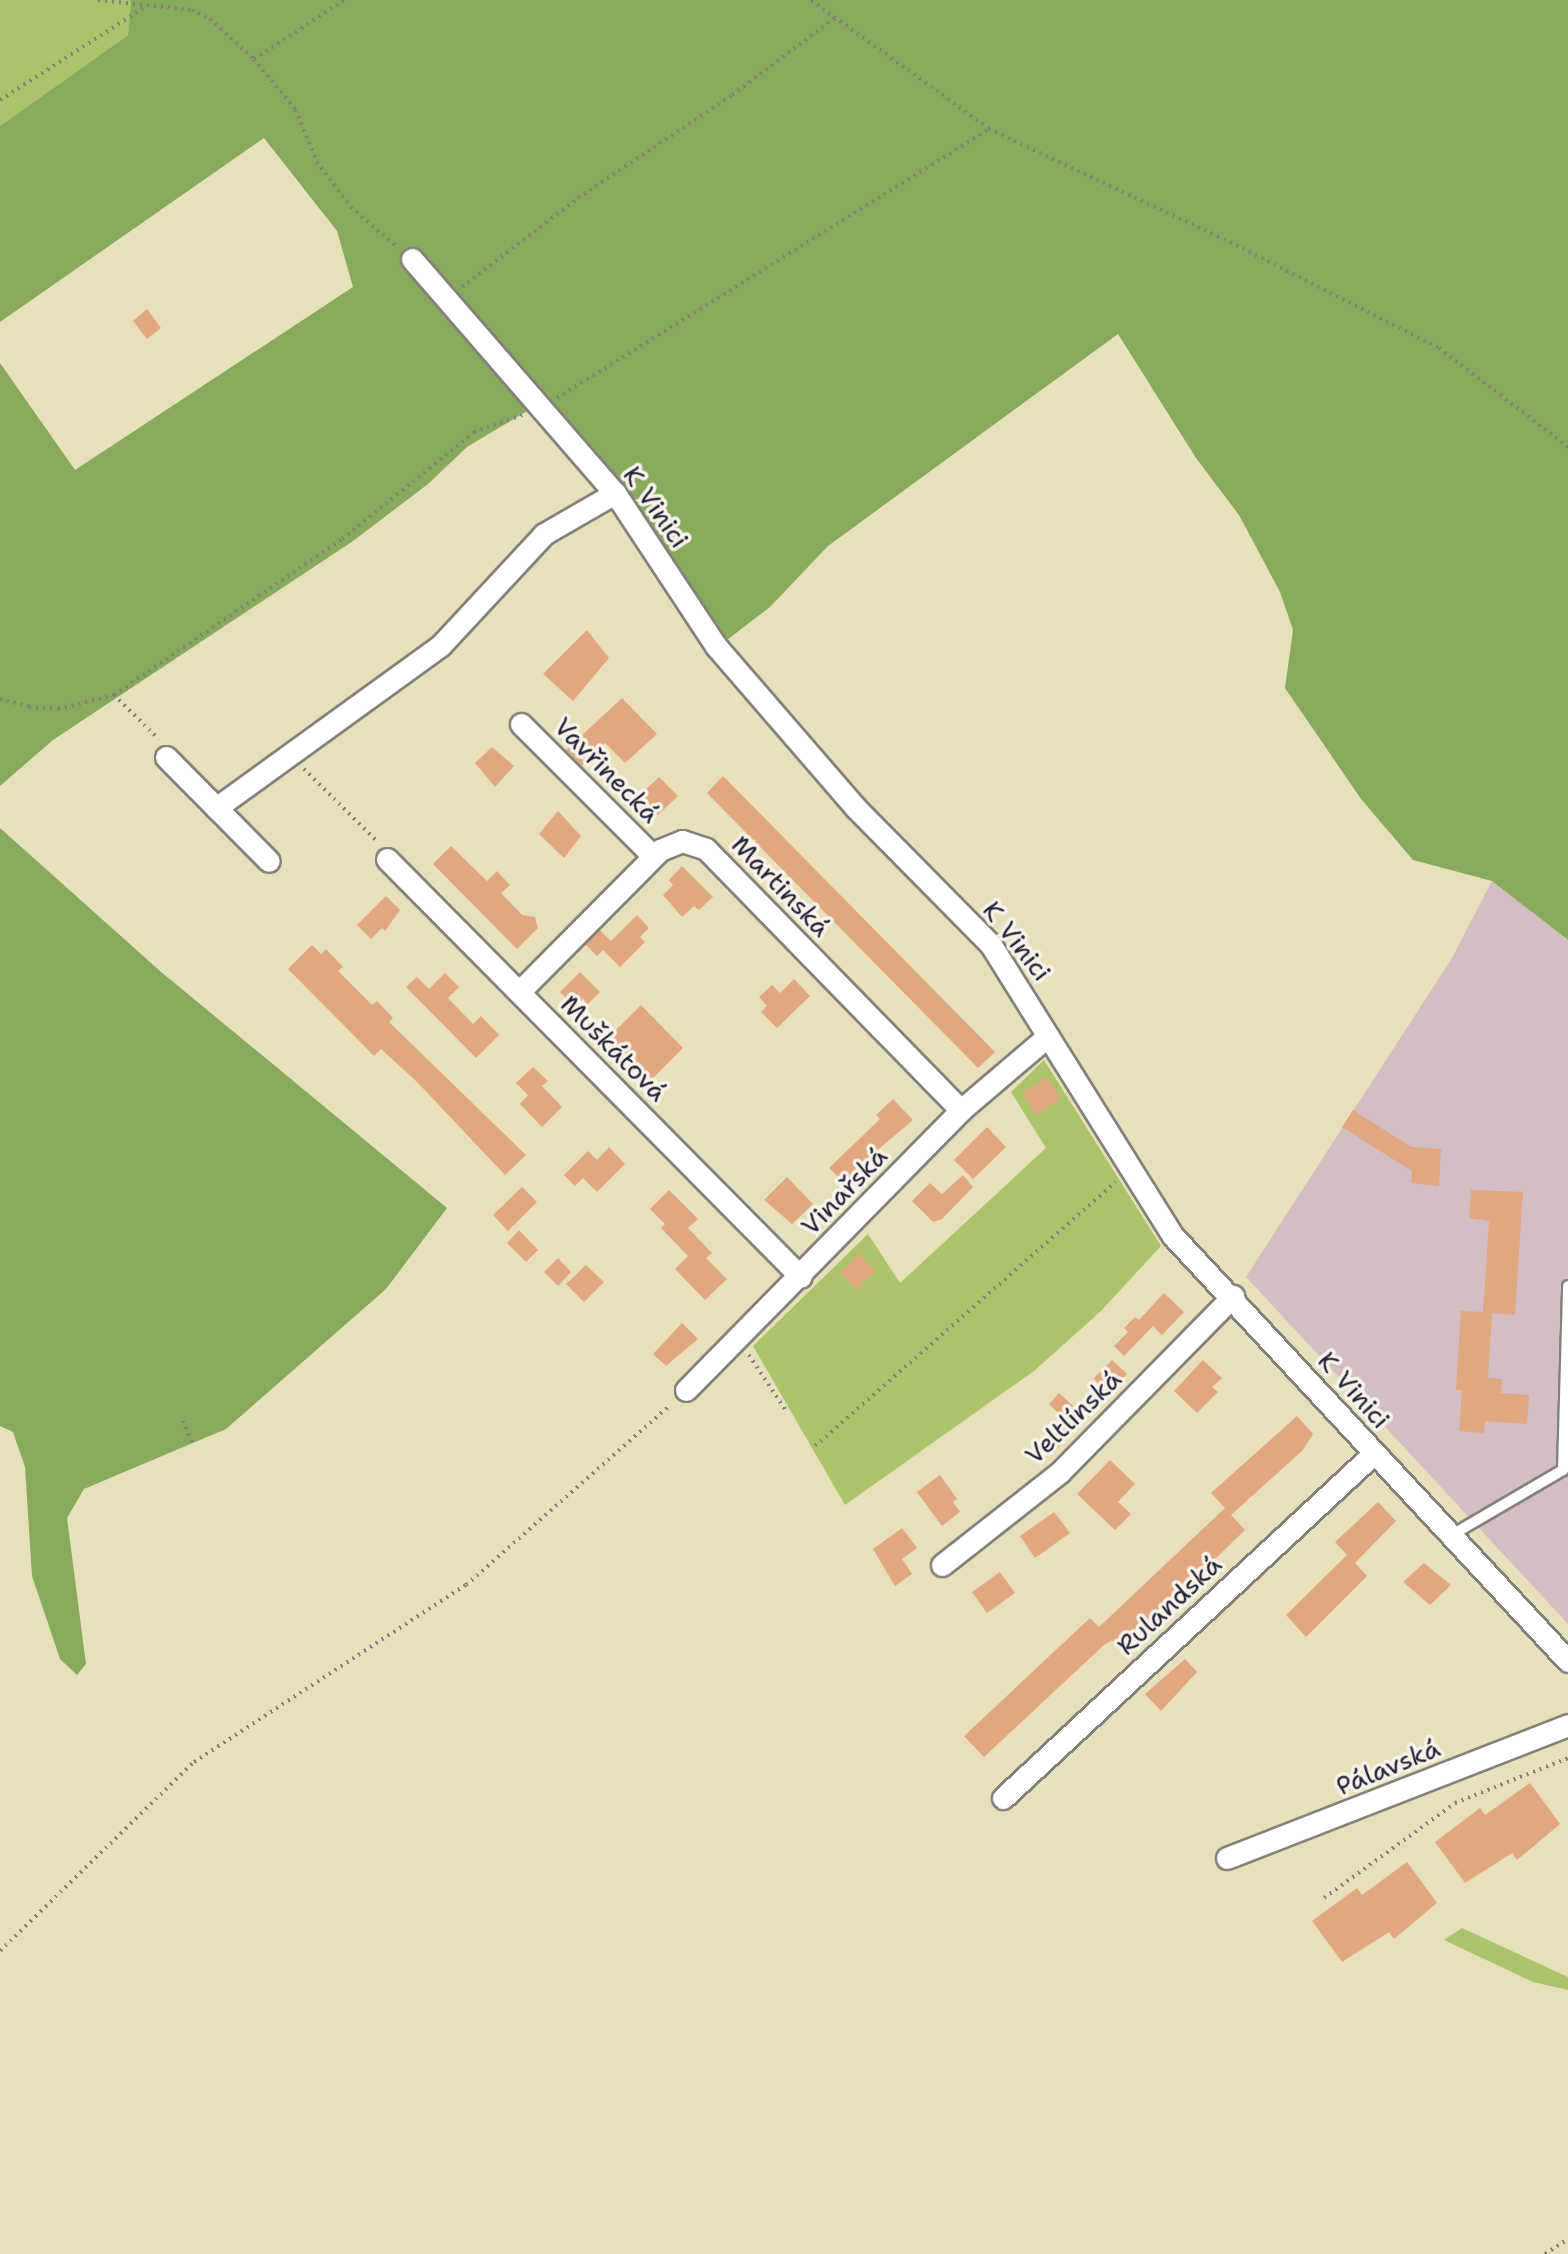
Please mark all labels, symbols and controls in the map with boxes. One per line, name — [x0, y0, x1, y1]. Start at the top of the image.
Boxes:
street label: K Vinici — [617, 460, 695, 554]
street label: Vavřinecká — [548, 711, 666, 829]
street label: Martinská — [725, 829, 837, 943]
street label: K Vinici — [976, 895, 1058, 987]
street label: Muškátová — [554, 988, 674, 1108]
street label: Vinařská — [794, 1141, 894, 1241]
street label: K Vinici — [1311, 1345, 1397, 1435]
street label: Veltlínská — [1018, 1363, 1128, 1471]
street label: Rulandská — [1110, 1549, 1228, 1661]
street label: Pálavská — [1331, 1732, 1445, 1802]

